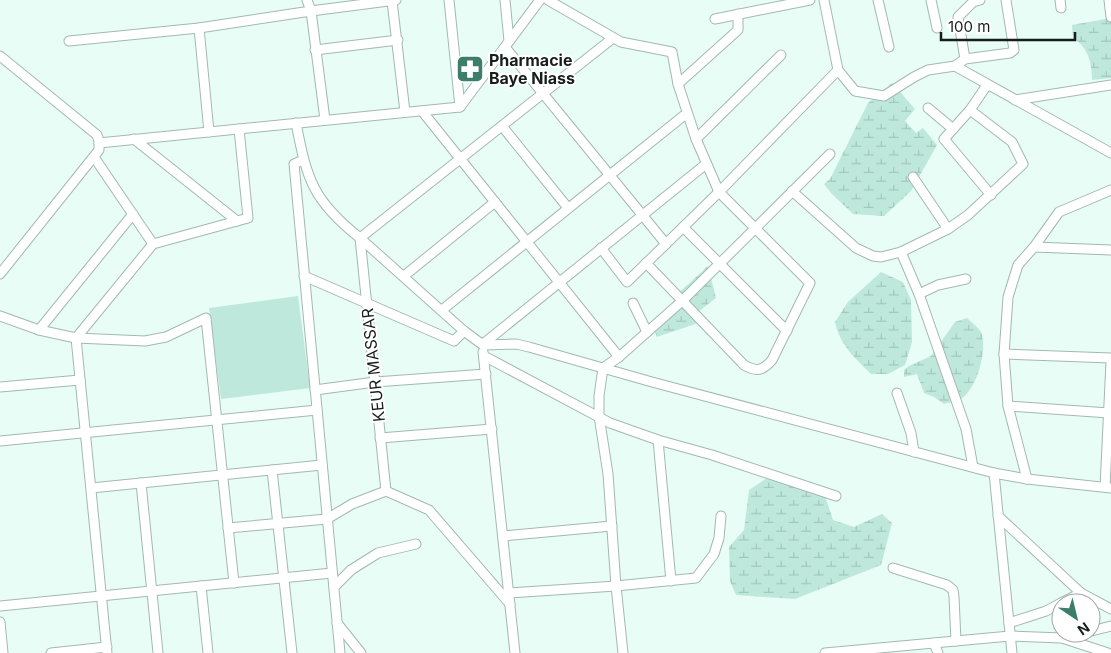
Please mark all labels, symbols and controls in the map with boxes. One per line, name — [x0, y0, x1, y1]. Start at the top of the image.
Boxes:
scale bar — [941, 10, 1075, 42]
text: 100 m — [948, 17, 990, 36]
place label: Pharmacie Baye Niass — [489, 50, 575, 88]
pharmacy icon: Pharmacie Baye Niass — [455, 54, 485, 84]
street label: KEUR MASSAR — [357, 307, 389, 423]
north arrow — [1051, 593, 1101, 643]
text: N — [1074, 619, 1093, 639]

